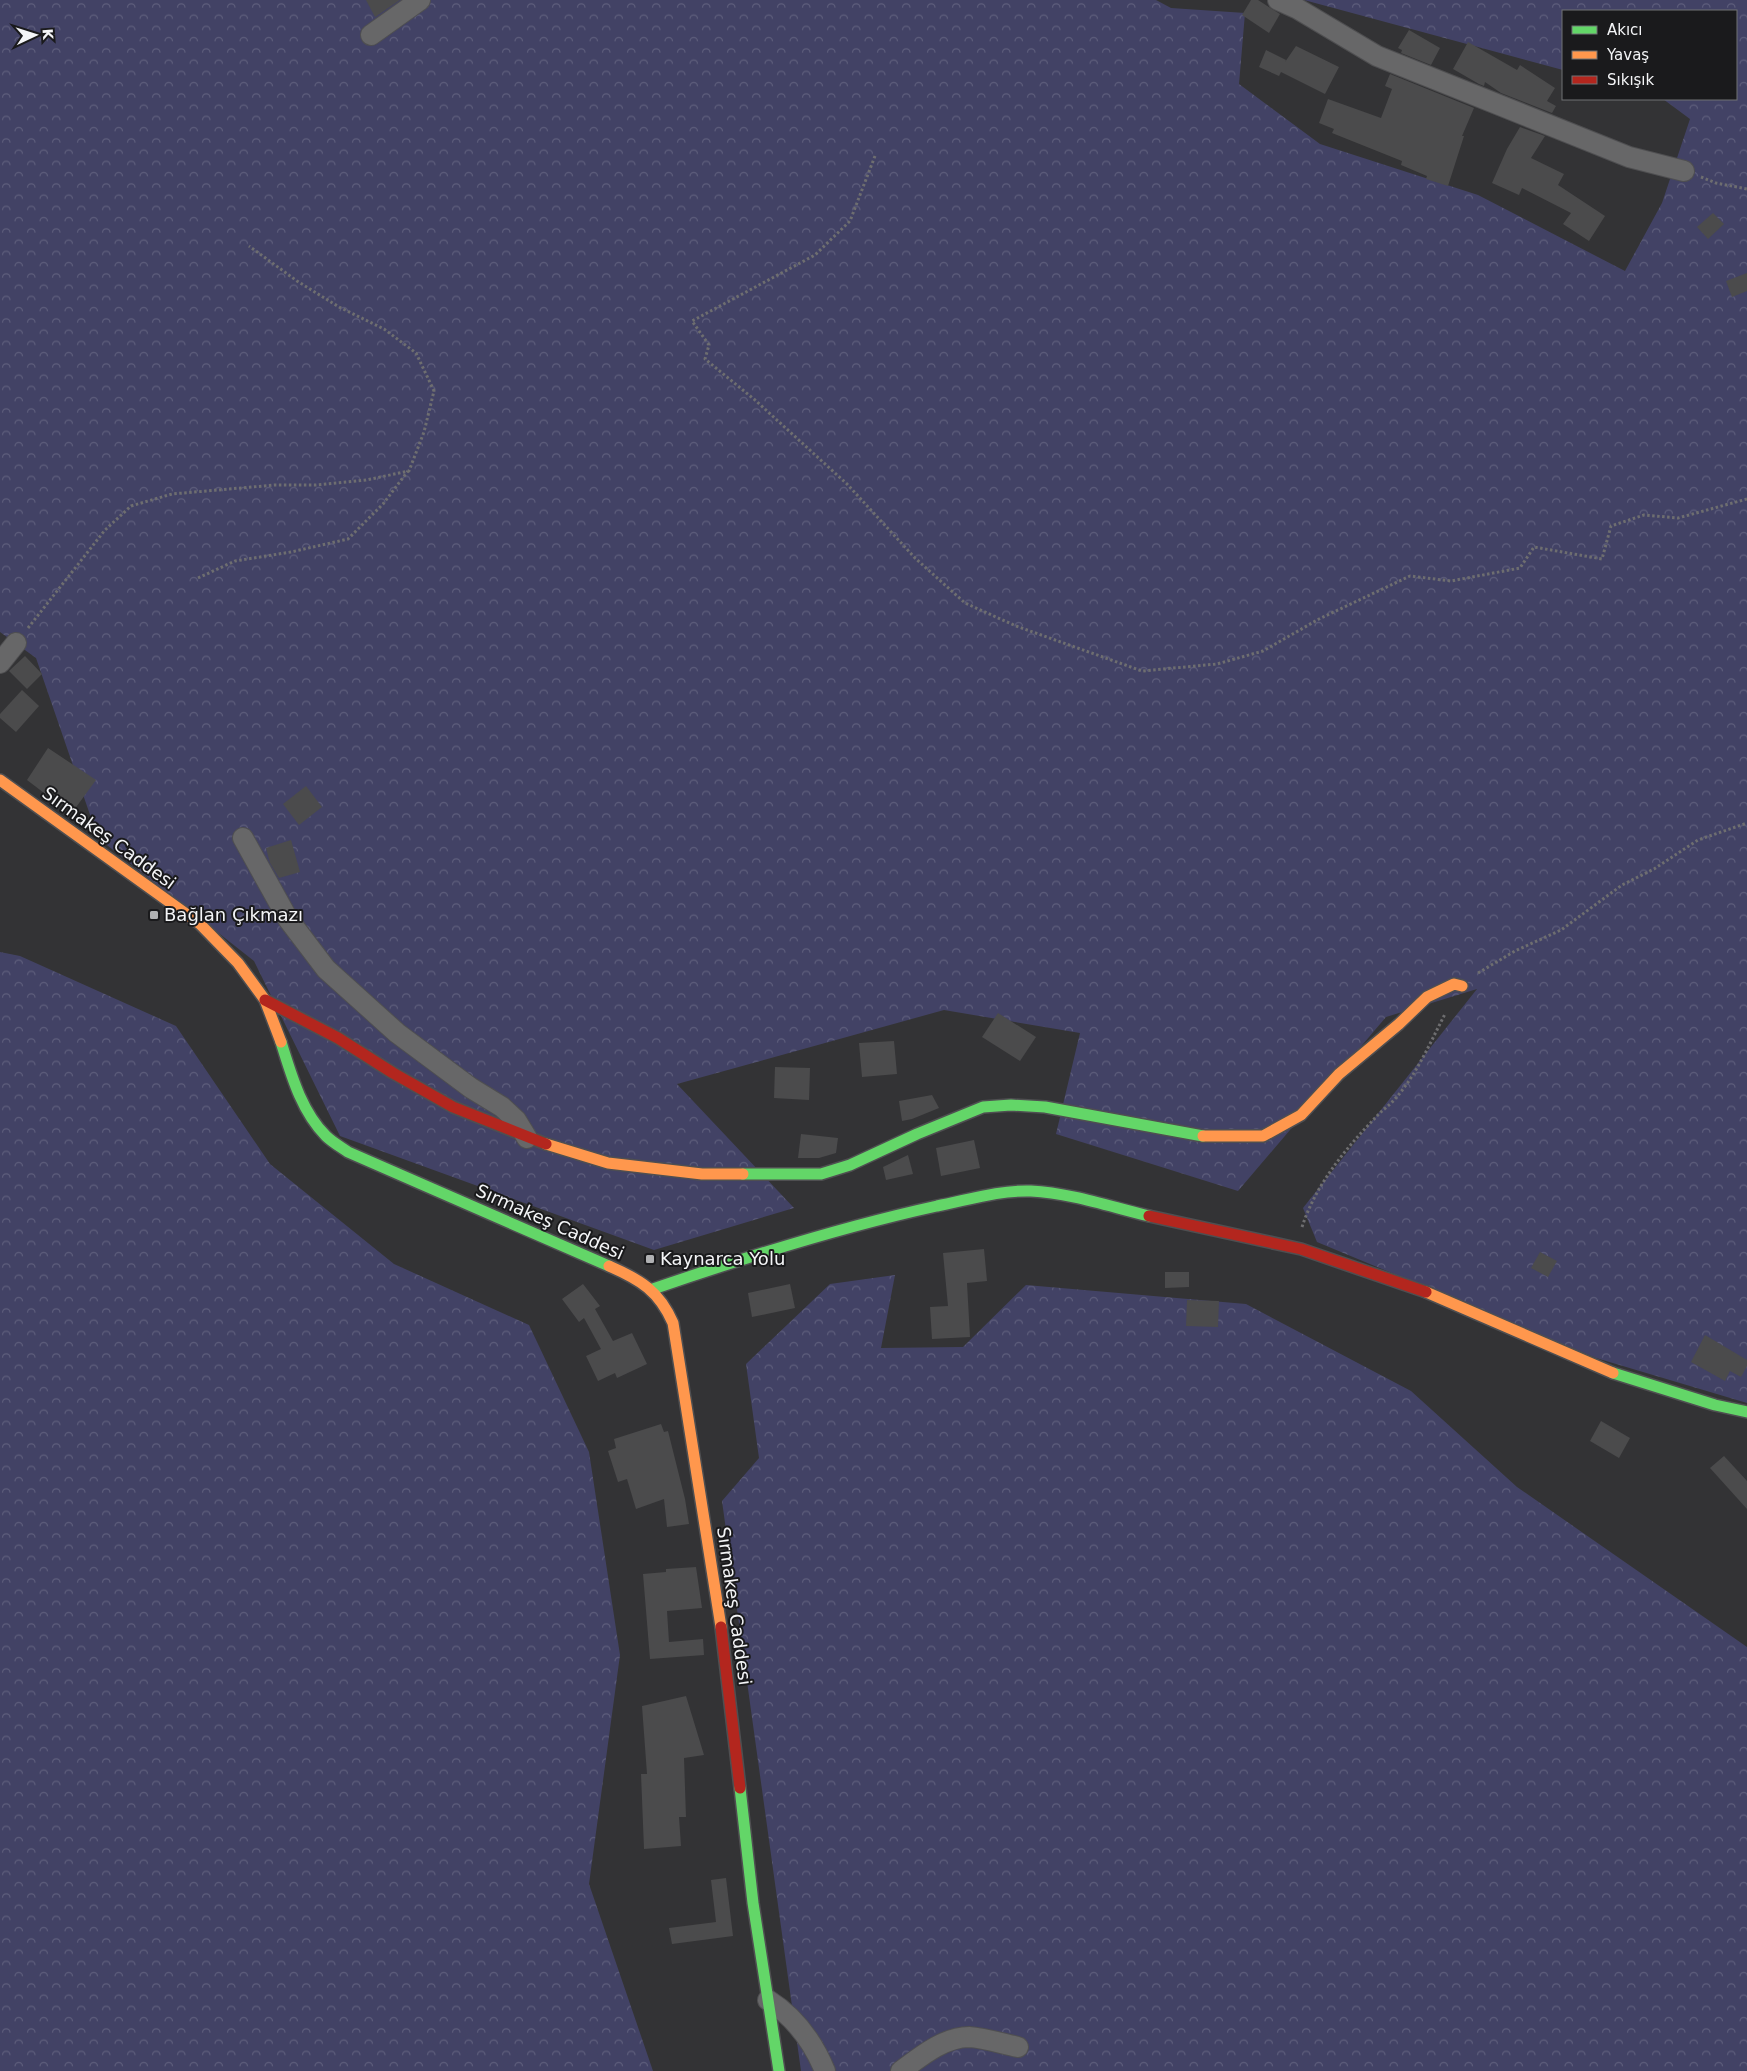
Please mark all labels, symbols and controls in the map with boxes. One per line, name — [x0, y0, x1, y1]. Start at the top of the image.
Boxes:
north arrow — [10, 10, 60, 60]
legend — [1562, 10, 1737, 100]
text: Akıcı — [1607, 21, 1643, 39]
text: K — [40, 28, 56, 41]
text: Yavaş — [1606, 46, 1649, 64]
text: Sıkışık — [1607, 71, 1655, 89]
street label: Sırmakeş Caddesi — [38, 782, 180, 893]
place label: Bağlan Çıkmazı — [164, 904, 303, 925]
marker: Bağlan Çıkmazı — [148, 909, 160, 921]
street label: Sırmakeş Caddesi — [473, 1179, 628, 1264]
place label: Kaynarca Yolu — [660, 1248, 785, 1269]
marker: Kaynarca Yolu — [644, 1253, 656, 1265]
street label: Sırmakeş Caddesi — [713, 1525, 756, 1687]

